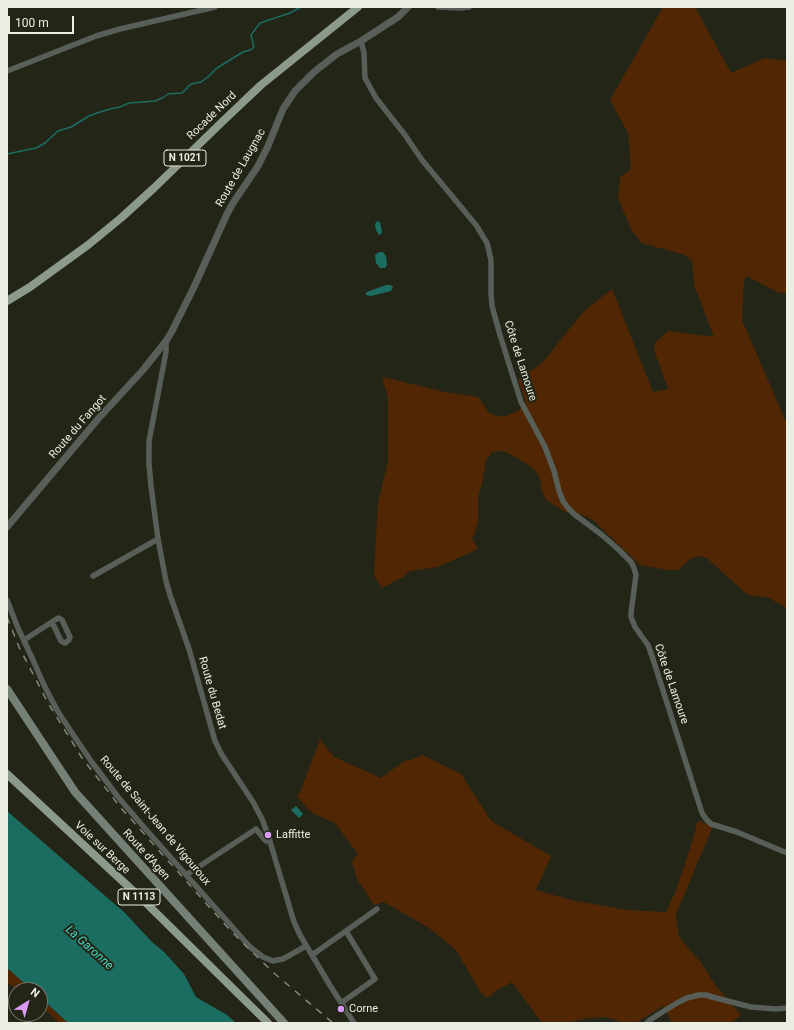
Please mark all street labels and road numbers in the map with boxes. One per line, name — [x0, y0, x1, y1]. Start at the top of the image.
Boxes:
street label: Rocade Nord — [185, 89, 239, 143]
street label: Route de Laugnac — [213, 127, 269, 209]
road number: N 1021 — [164, 150, 206, 166]
street label: Côte de Lamoure — [501, 319, 539, 403]
street label: Route du Fangot — [47, 392, 109, 462]
street label: Côte de Lamoure — [651, 642, 691, 726]
street label: Route du Bedat — [195, 655, 229, 731]
street label: Route de Saint-Jean de Vigouroux — [97, 754, 213, 888]
street label: Voie sur Berge — [72, 819, 132, 877]
street label: Route d'Agen — [120, 827, 172, 883]
road number: N 1113 — [118, 889, 160, 905]

